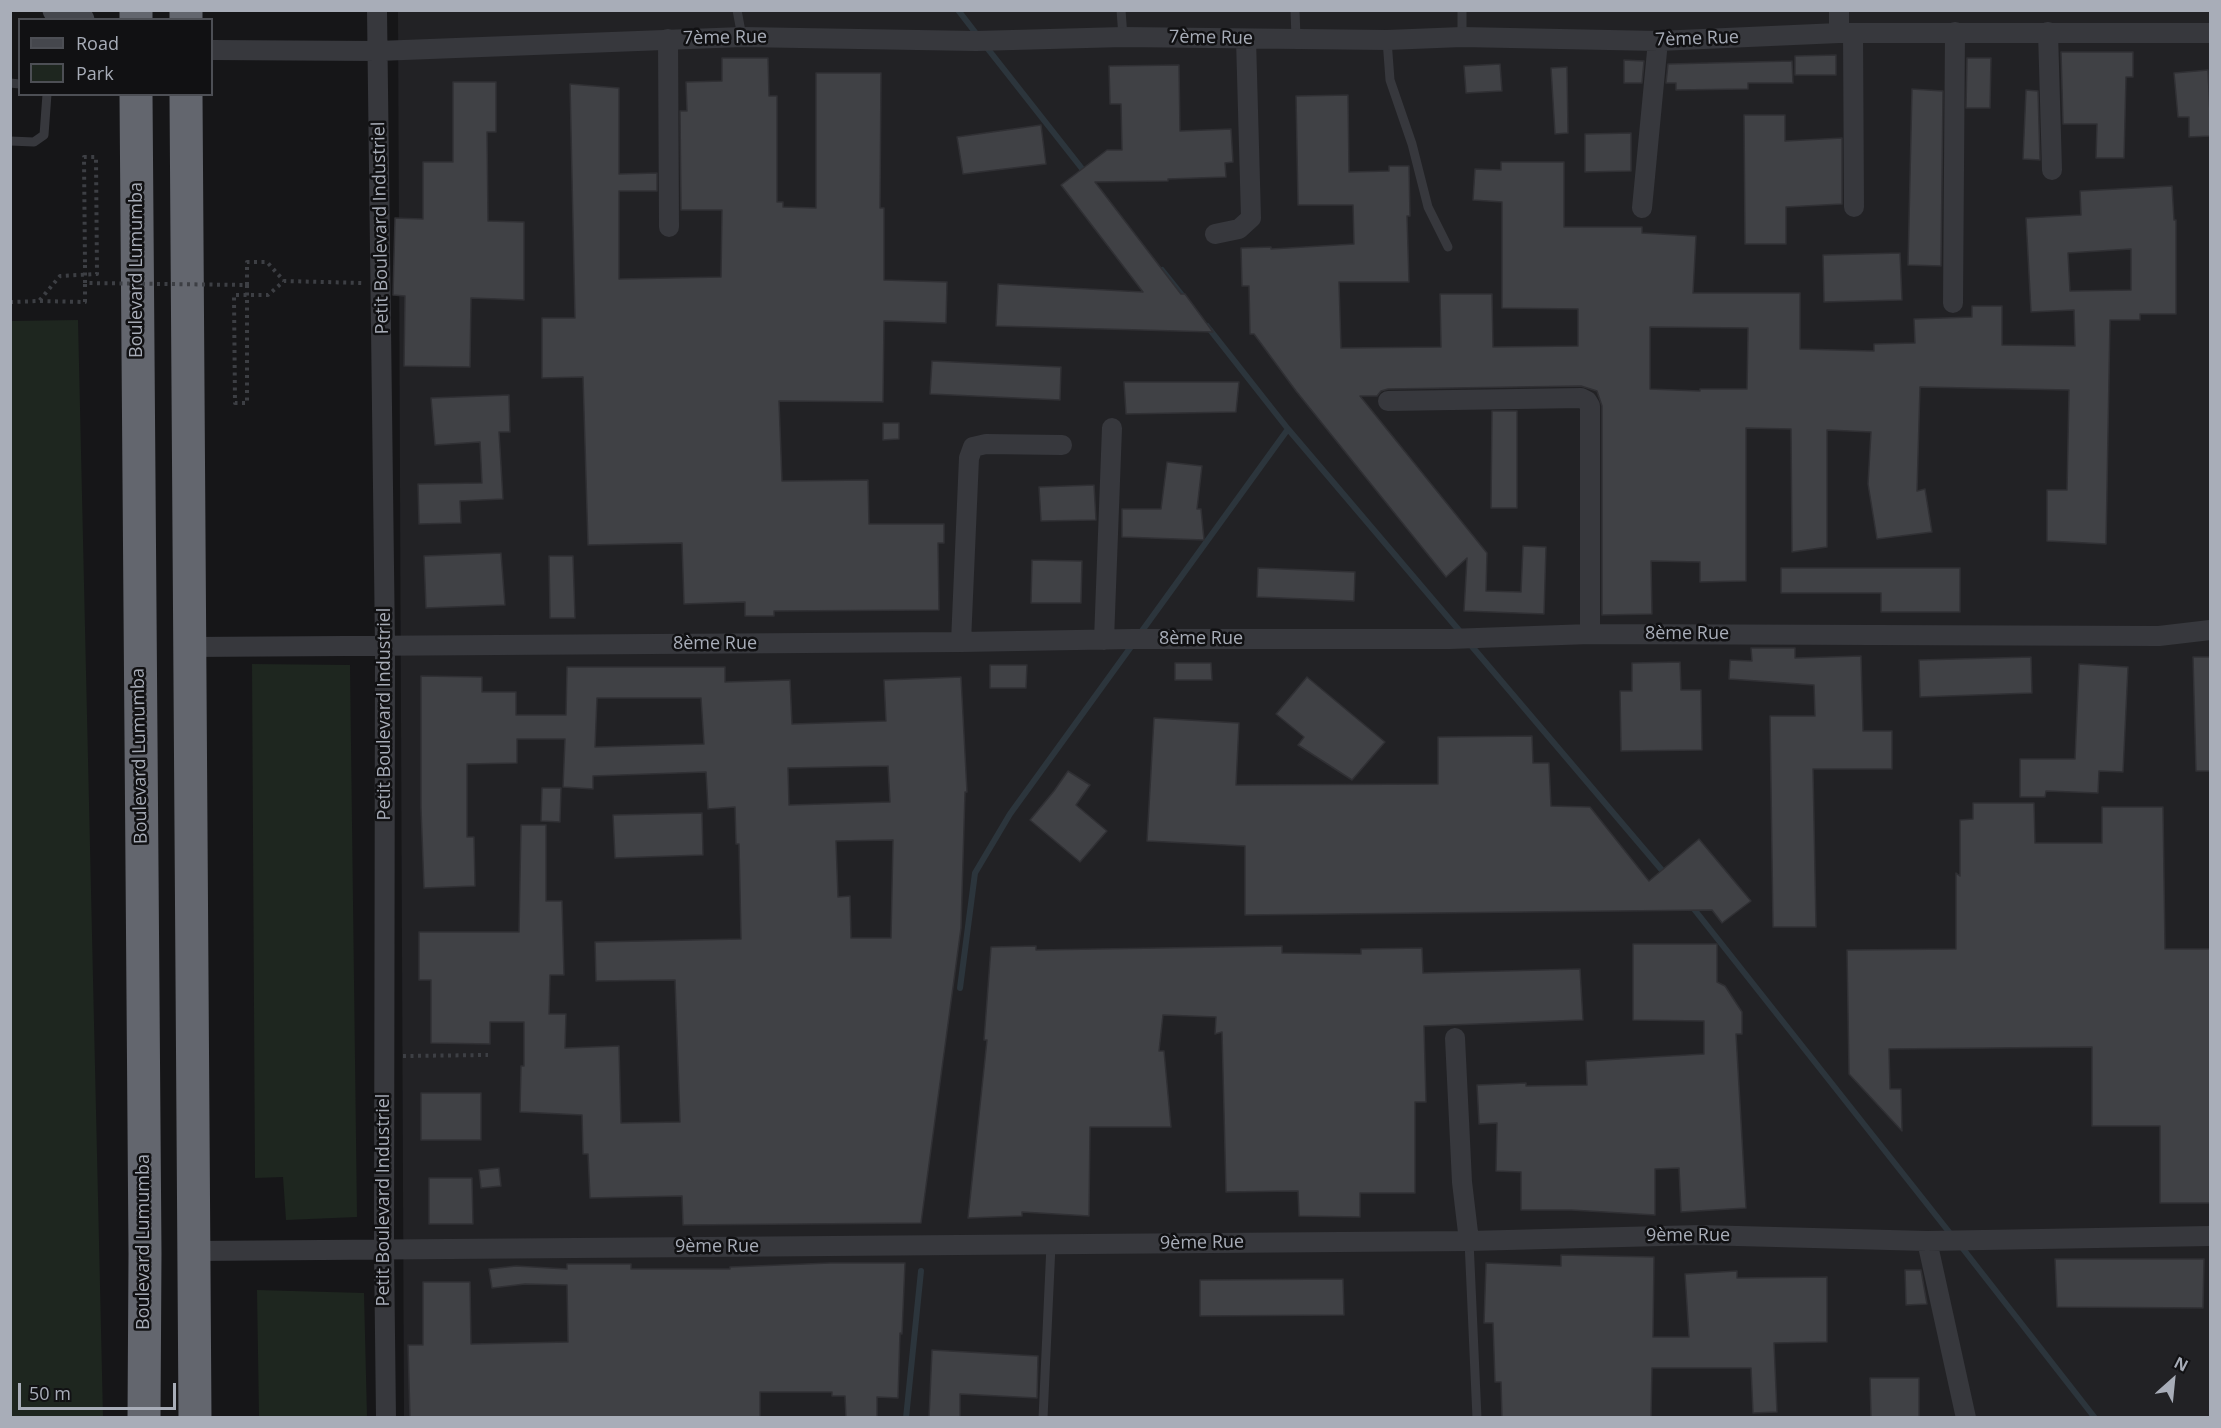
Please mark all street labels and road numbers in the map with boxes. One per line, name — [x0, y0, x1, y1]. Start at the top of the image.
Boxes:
street label: 7ème Rue — [683, 26, 767, 50]
street label: 7ème Rue — [1169, 26, 1253, 50]
street label: 7ème Rue — [1655, 27, 1739, 51]
street label: Petit Boulevard Industriel — [368, 121, 394, 335]
street label: Boulevard Lumumba — [126, 182, 148, 358]
street label: Petit Boulevard Industriel — [374, 608, 396, 820]
street label: 8ème Rue — [1645, 623, 1729, 645]
street label: 8ème Rue — [1159, 628, 1243, 650]
street label: 8ème Rue — [673, 633, 757, 655]
street label: Boulevard Lumumba — [128, 668, 152, 844]
street label: Petit Boulevard Industriel — [373, 1094, 395, 1306]
street label: Boulevard Lumumba — [133, 1154, 155, 1330]
street label: 9ème Rue — [1646, 1225, 1730, 1247]
street label: 9ème Rue — [1160, 1231, 1244, 1255]
street label: 9ème Rue — [675, 1236, 759, 1258]

